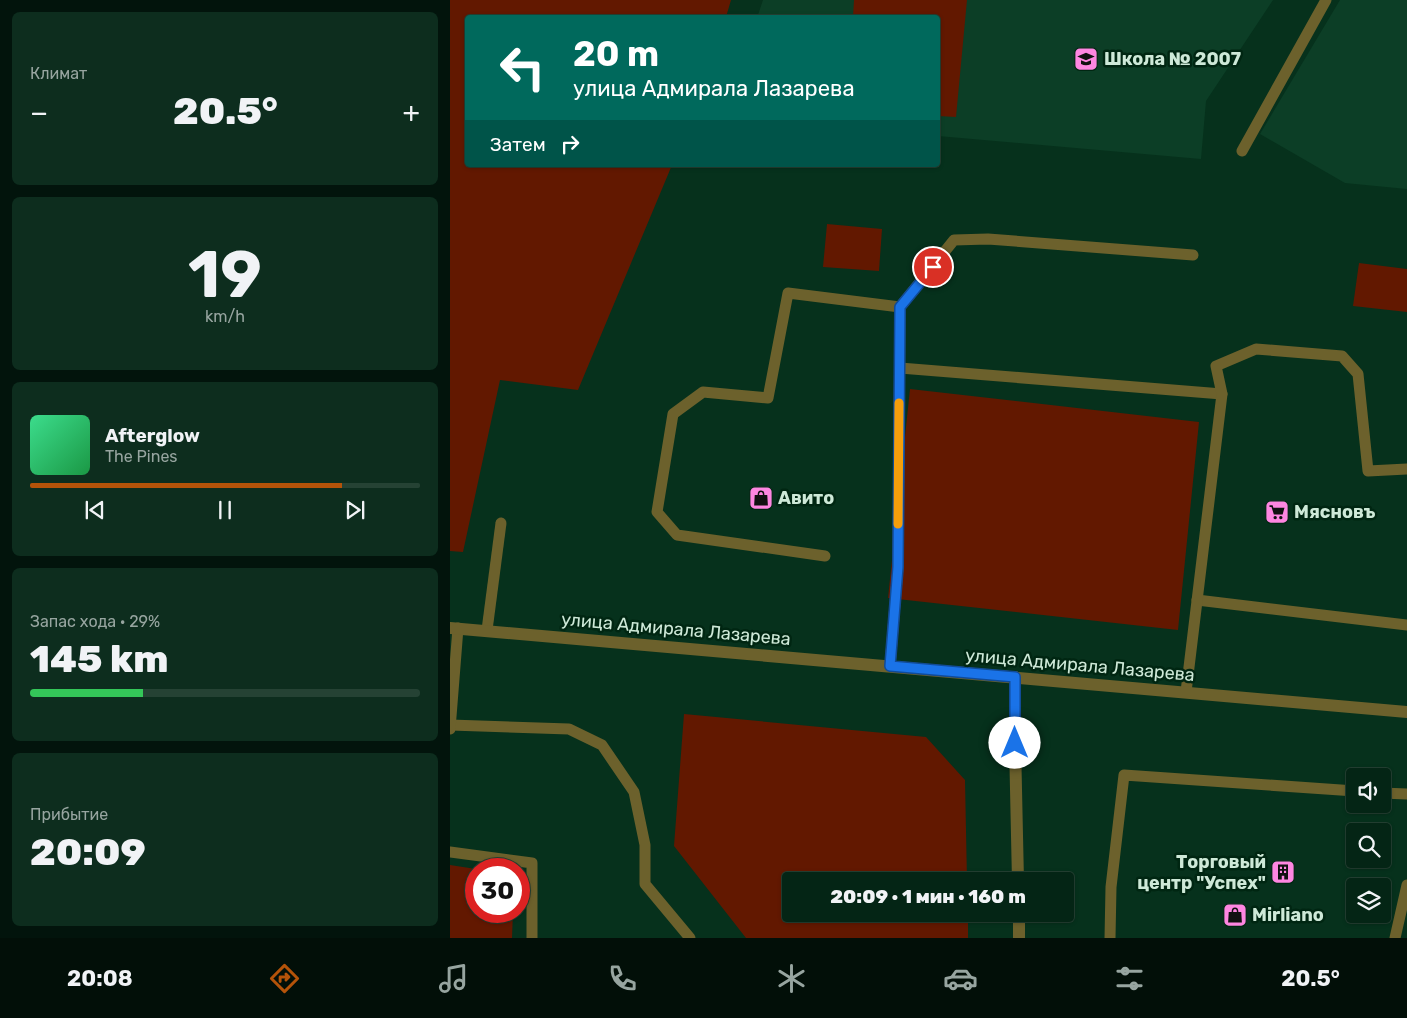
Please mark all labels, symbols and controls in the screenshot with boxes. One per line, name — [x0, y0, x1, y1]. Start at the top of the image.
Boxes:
text: 20 m — [573, 33, 659, 75]
icon: left — [490, 35, 555, 100]
school or university icon: Школа № 2007 — [1073, 46, 1099, 72]
place label: Школа № 2007 — [1104, 48, 1241, 70]
text: Климат — [30, 64, 87, 83]
text: улица Адмирала Лазарева — [573, 75, 855, 102]
text: 20.5° — [173, 88, 278, 134]
text: − — [30, 96, 48, 129]
text: + — [403, 96, 420, 129]
icon: right — [556, 130, 584, 158]
text: Затем — [490, 133, 546, 156]
text: 19 — [188, 236, 262, 313]
pin — [912, 246, 954, 288]
icon: arrive — [919, 253, 947, 281]
text: km/h — [205, 307, 245, 326]
text: Afterglow — [105, 424, 200, 447]
text: The Pines — [105, 447, 178, 466]
shop icon: Авито — [748, 485, 774, 511]
place label: Авито — [778, 487, 834, 509]
icon: previous — [81, 496, 109, 524]
icon: pause — [211, 496, 239, 524]
icon: next — [341, 496, 369, 524]
supermarket icon: Мясновъ — [1264, 499, 1290, 525]
place label: Мясновъ — [1294, 501, 1376, 523]
street label: улица Адмирала Лазарева — [560, 608, 792, 650]
text: Запас хода · 29% — [30, 612, 160, 631]
text: 145 km — [30, 636, 169, 682]
street label: улица Адмирала Лазарева — [964, 644, 1196, 686]
position arrow — [988, 716, 1040, 768]
map controls — [1346, 768, 1391, 923]
button: sound — [1346, 768, 1391, 813]
text: Прибытие — [30, 805, 108, 824]
button: search — [1346, 823, 1391, 868]
text: 20:09 — [30, 829, 146, 875]
place label: Торговый центр "Успех" — [1137, 851, 1266, 894]
speed limit sign: 30 — [465, 858, 530, 923]
building icon: Торговый центр "Успех" — [1270, 859, 1296, 885]
button: layers — [1346, 878, 1391, 923]
text: 20:09 · 1 мин · 160 m — [830, 885, 1026, 908]
shop icon: Mirliano — [1222, 902, 1248, 928]
place label: Mirliano — [1252, 904, 1324, 926]
icon: directions — [267, 961, 302, 996]
icon: music — [436, 961, 471, 996]
icon: phone — [605, 961, 640, 996]
icon: climate — [774, 961, 809, 996]
icon: car — [943, 961, 978, 996]
icon: filters — [1112, 961, 1147, 996]
text: 20:08 — [67, 965, 133, 992]
text: 20.5° — [1281, 965, 1340, 992]

